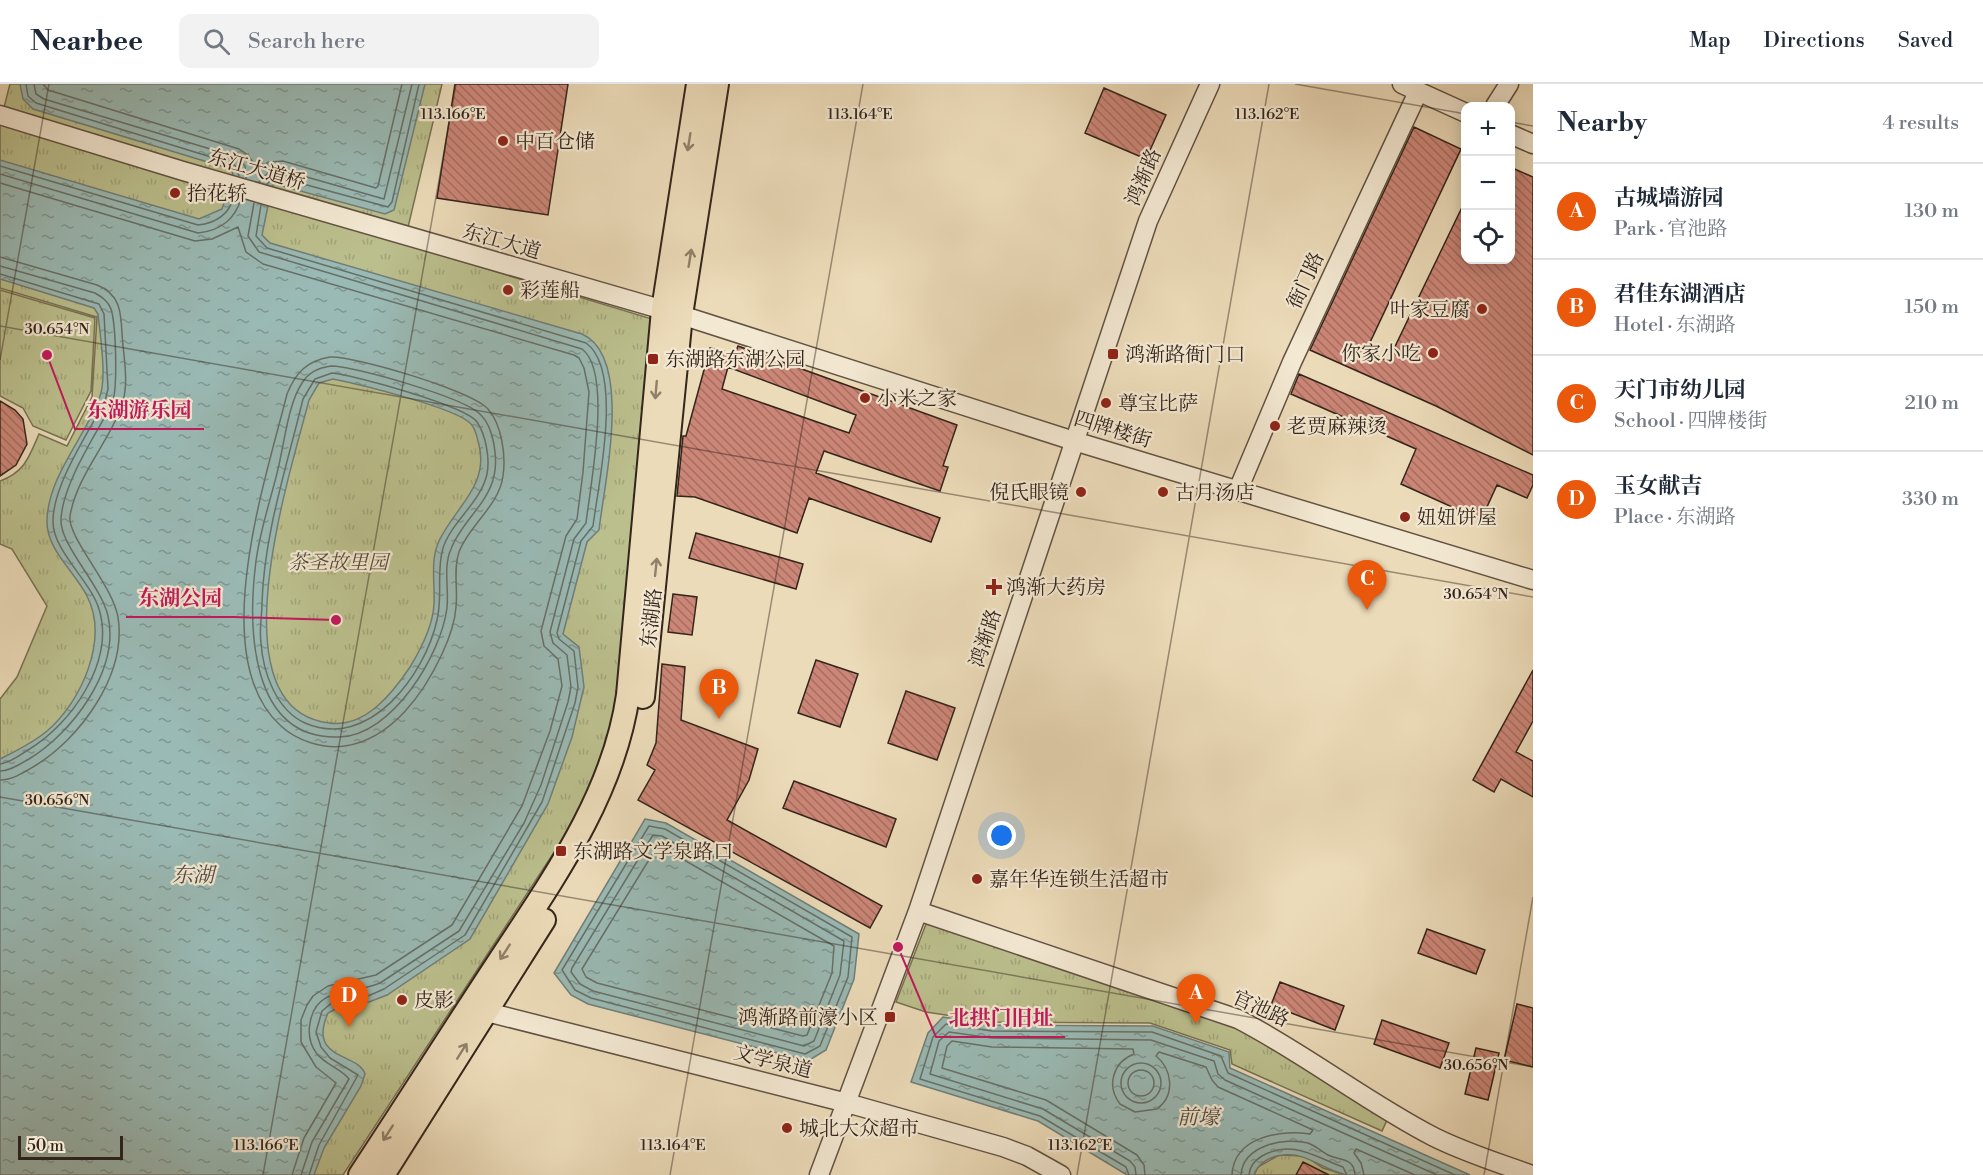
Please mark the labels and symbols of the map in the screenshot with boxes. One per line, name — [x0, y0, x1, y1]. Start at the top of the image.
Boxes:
text: 113.166°E — [420, 105, 486, 124]
text: 113.164°E — [827, 105, 893, 124]
text: 113.162°E — [1235, 105, 1299, 124]
place label: 中百仓储 — [515, 130, 595, 155]
one-way arrow — [684, 131, 695, 151]
marker: 中百仓储 — [496, 134, 510, 148]
street label: 东江大道桥 — [205, 145, 308, 196]
street label: 鸿渐路 — [1121, 145, 1168, 210]
place label: 抬花轿 — [187, 182, 247, 207]
marker: 抬花轿 — [168, 186, 182, 200]
street label: 东江大道 — [460, 219, 543, 265]
one-way arrow — [684, 248, 695, 268]
street label: 衙门路 — [1282, 248, 1330, 313]
place label: 彩莲船 — [520, 279, 580, 304]
marker: 彩莲船 — [501, 283, 515, 297]
place label: 叶家豆腐 — [1390, 298, 1470, 323]
marker: 叶家豆腐 — [1475, 302, 1489, 316]
text: 30.654°N — [25, 320, 89, 339]
place label: 你家小吃 — [1341, 342, 1421, 367]
place label: 鸿渐路衙门口 — [1125, 343, 1245, 368]
marker: 你家小吃 — [1426, 346, 1440, 360]
marker: 鸿渐路衙门口 — [1106, 347, 1120, 361]
place label: 东湖路东湖公园 — [665, 348, 805, 373]
marker: 东湖路东湖公园 — [646, 352, 660, 366]
one-way arrow — [650, 379, 661, 399]
place label: 小米之家 — [877, 387, 957, 412]
callout: 东湖游乐园 — [75, 390, 204, 429]
marker: 小米之家 — [858, 391, 872, 405]
place label: 尊宝比萨 — [1118, 392, 1198, 417]
marker: 尊宝比萨 — [1099, 396, 1113, 410]
text: 东湖游乐园 — [87, 398, 192, 424]
street label: 四牌楼街 — [1071, 407, 1154, 454]
place label: 老贾麻辣烫 — [1287, 415, 1387, 440]
marker: 老贾麻辣烫 — [1268, 419, 1282, 433]
place label: 倪氏眼镜 — [989, 481, 1069, 506]
place label: 古月汤店 — [1175, 481, 1255, 506]
marker: 倪氏眼镜 — [1074, 485, 1088, 499]
marker: 古月汤店 — [1156, 485, 1170, 499]
place label: 妞妞饼屋 — [1417, 506, 1497, 531]
marker: 妞妞饼屋 — [1398, 510, 1412, 524]
park label: 茶圣故里园 — [288, 551, 391, 576]
one-way arrow — [651, 558, 662, 577]
pin: C — [1348, 560, 1386, 610]
place label: 鸿渐大药房 — [1006, 576, 1106, 601]
callout: 东湖公园 — [126, 578, 234, 617]
marker: 鸿渐大药房 — [987, 580, 1001, 594]
text: 30.654°N — [1444, 585, 1508, 604]
text: 东湖公园 — [138, 586, 222, 612]
street label: 东湖路 — [637, 587, 668, 649]
street label: 鸿渐路 — [965, 606, 1008, 671]
pin: B — [700, 670, 738, 719]
text: 30.656°N — [25, 791, 89, 810]
your location — [987, 821, 1016, 850]
place label: 东湖路文学泉路口 — [573, 840, 733, 865]
marker: 东湖路文学泉路口 — [554, 844, 568, 858]
water label: 东湖 — [172, 863, 218, 889]
place label: 嘉年华连锁生活超市 — [989, 868, 1169, 893]
marker: 嘉年华连锁生活超市 — [970, 872, 984, 886]
one-way arrow — [499, 943, 511, 960]
pin: A — [1176, 974, 1216, 1024]
pin: D — [330, 978, 368, 1027]
street label: 官池路 — [1228, 985, 1293, 1033]
place label: 皮影 — [414, 989, 454, 1014]
marker: 皮影 — [395, 993, 409, 1007]
callout: 北拱门旧址 — [936, 998, 1065, 1037]
place label: 鸿渐路前濠小区 — [738, 1006, 878, 1031]
text: 北拱门旧址 — [949, 1006, 1054, 1032]
marker: 鸿渐路前濠小区 — [883, 1010, 897, 1024]
street label: 文学泉道 — [731, 1041, 814, 1084]
one-way arrow — [457, 1043, 469, 1060]
text: 30.656°N — [1444, 1056, 1508, 1075]
water label: 前壕 — [1177, 1105, 1222, 1131]
place label: 城北大众超市 — [799, 1117, 919, 1142]
marker: 城北大众超市 — [780, 1121, 794, 1135]
one-way arrow — [382, 1124, 394, 1141]
scale bar — [18, 1133, 123, 1160]
text: 113.166°E — [233, 1136, 299, 1155]
text: 113.164°E — [640, 1136, 706, 1155]
text: 113.162°E — [1048, 1136, 1112, 1155]

